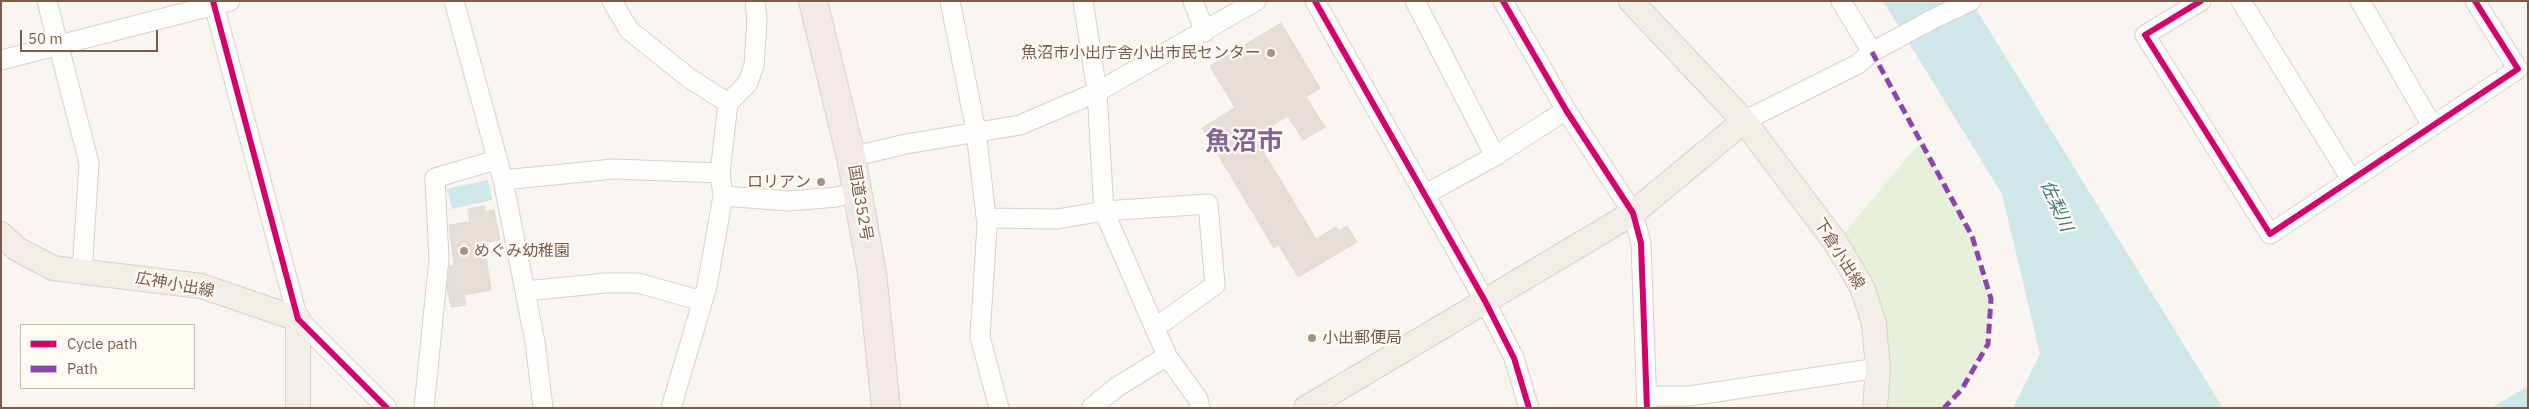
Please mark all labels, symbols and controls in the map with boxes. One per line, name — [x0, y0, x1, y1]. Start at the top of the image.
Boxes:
scale bar — [22, 20, 160, 52]
text: 50 m — [28, 29, 63, 48]
place label: 魚沼市小出庁舎小出市民センター — [1021, 43, 1261, 63]
marker: 魚沼市小出庁舎小出市民センター — [1265, 47, 1277, 59]
district label: 魚沼市 — [1205, 126, 1283, 158]
street label: 国道352号 — [844, 164, 876, 242]
place label: ロリアン — [747, 172, 811, 192]
marker: ロリアン — [815, 176, 827, 188]
water label: 佐梨川 — [2035, 177, 2077, 235]
street label: 下倉小出線 — [1810, 215, 1868, 293]
place label: めぐみ幼稚園 — [474, 241, 570, 261]
marker: めぐみ幼稚園 — [458, 245, 470, 257]
street label: 広神小出線 — [134, 269, 216, 301]
legend — [20, 324, 195, 389]
place label: 小出郵便局 — [1322, 328, 1402, 348]
marker: 小出郵便局 — [1306, 332, 1318, 344]
text: Cycle path — [67, 334, 138, 353]
text: Path — [67, 359, 98, 378]

